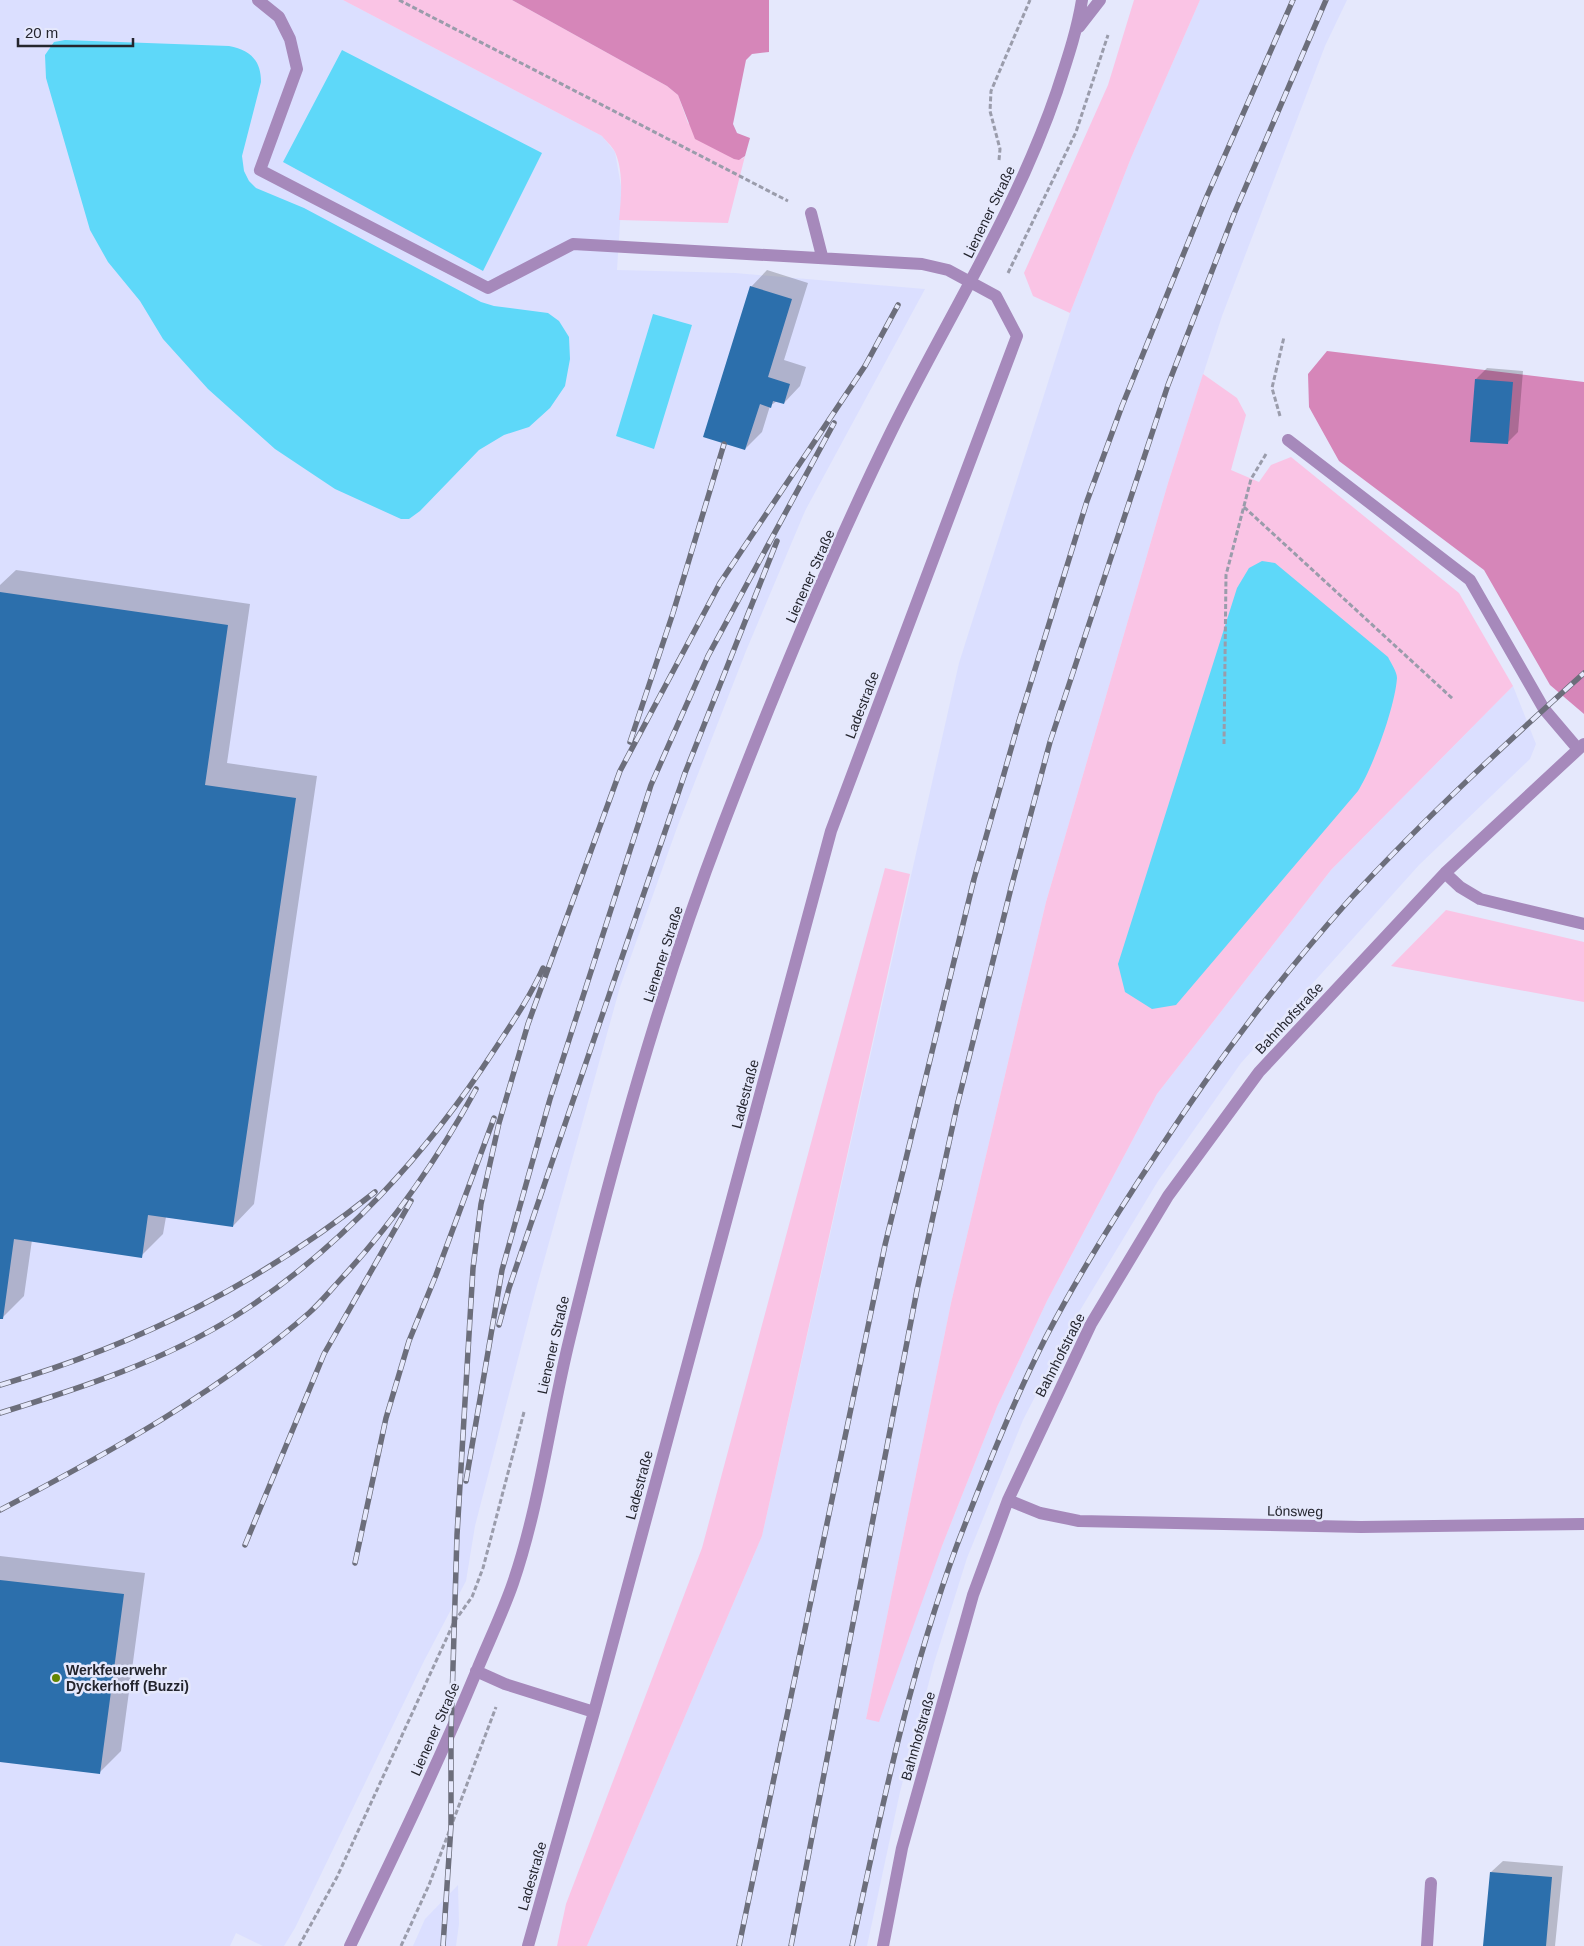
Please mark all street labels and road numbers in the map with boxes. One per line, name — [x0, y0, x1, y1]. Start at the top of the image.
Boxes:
street label: Lienener Straße — [960, 163, 1018, 261]
street label: Lienener Straße — [782, 527, 838, 625]
street label: Ladestraße — [842, 669, 882, 741]
street label: Lienener Straße — [640, 904, 686, 1004]
street label: Bahnhofstraße — [1252, 979, 1326, 1057]
street label: Ladestraße — [728, 1058, 762, 1130]
street label: Lienener Straße — [534, 1294, 572, 1396]
street label: Bahnhofstraße — [1032, 1310, 1088, 1400]
street label: Ladestraße — [622, 1449, 656, 1521]
street label: Lönsweg — [1267, 1503, 1323, 1519]
street label: Lienener Straße — [407, 1680, 463, 1778]
street label: Bahnhofstraße — [898, 1689, 938, 1782]
street label: Ladestraße — [515, 1840, 550, 1912]

